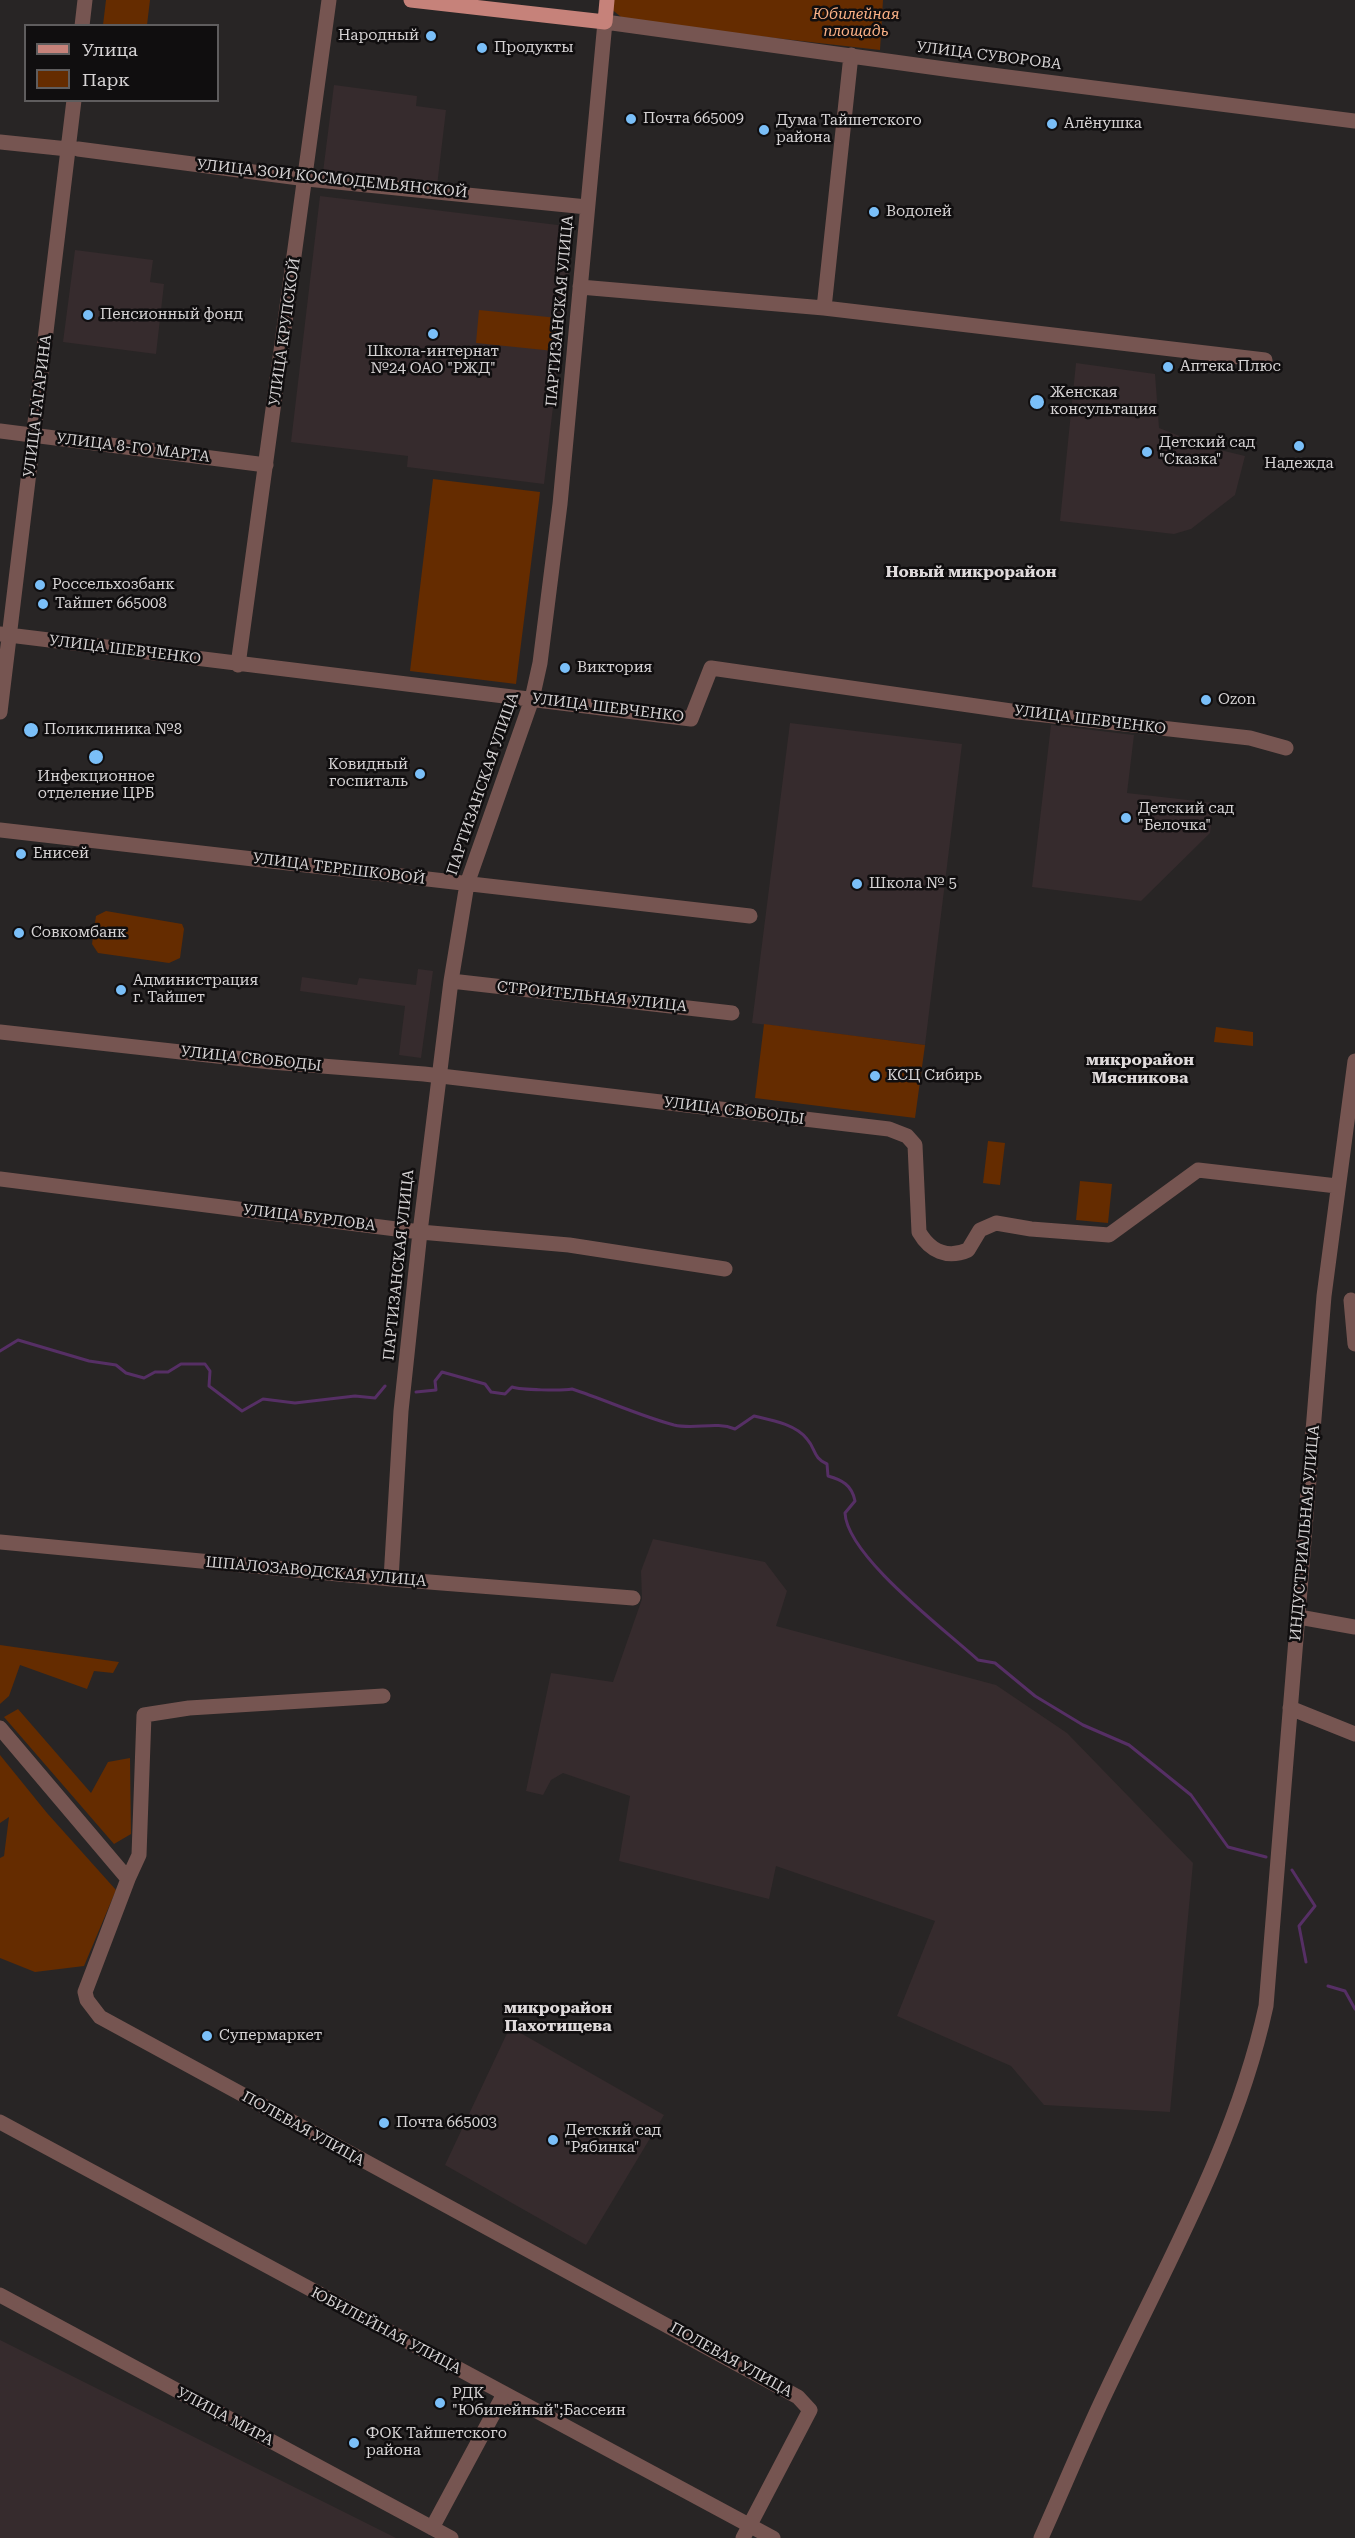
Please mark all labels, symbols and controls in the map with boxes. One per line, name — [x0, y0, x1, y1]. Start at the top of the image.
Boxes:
park label: Юбилейная площадь — [813, 6, 899, 41]
legend — [24, 24, 219, 102]
place label: Народный — [338, 27, 419, 45]
marker: Народный — [424, 29, 438, 43]
street label: УЛИЦА СУВОРОВА — [915, 38, 1063, 74]
text: Улица — [82, 39, 138, 60]
place label: Продукты — [494, 39, 574, 57]
marker: Продукты — [475, 41, 489, 55]
text: Парк — [82, 69, 130, 90]
place label: Почта 665009 — [643, 110, 744, 128]
marker: Почта 665009 — [624, 112, 638, 126]
place label: Дума Тайшетского района — [776, 112, 922, 147]
place label: Алёнушка — [1064, 115, 1142, 133]
marker: Алёнушка — [1045, 117, 1059, 131]
marker: Дума Тайшетского района — [757, 123, 771, 137]
street label: УЛИЦА ЗОИ КОСМОДЕМЬЯНСКОЙ — [196, 156, 468, 202]
place label: Водолей — [886, 203, 952, 221]
marker: Водолей — [867, 205, 881, 219]
street label: ПАРТИЗАНСКАЯ УЛИЦА — [543, 215, 577, 407]
street label: УЛИЦА КРУПСКОЙ — [266, 257, 304, 407]
place label: Пенсионный фонд — [100, 306, 243, 324]
marker: Пенсионный фонд — [81, 308, 95, 322]
marker: Школа-интернат №24 ОАО "РЖД" — [426, 327, 440, 341]
street label: УЛИЦА ГАГАРИНА — [20, 334, 56, 478]
place label: Школа-интернат №24 ОАО "РЖД" — [367, 343, 499, 378]
place label: Аптека Плюс — [1180, 358, 1281, 376]
marker: Аптека Плюс — [1161, 360, 1175, 374]
place label: Женская консультация — [1050, 384, 1157, 419]
marker: Женская консультация — [1028, 393, 1046, 411]
street label: УЛИЦА 8-ГО МАРТА — [55, 430, 211, 466]
place label: Детский сад "Сказка" — [1159, 434, 1255, 469]
marker: Надежда — [1292, 439, 1306, 453]
marker: Детский сад "Сказка" — [1140, 445, 1154, 459]
place label: Надежда — [1264, 455, 1334, 473]
district label: Новый микрорайон — [885, 562, 1057, 582]
place label: Россельхозбанк — [52, 576, 175, 594]
marker: Россельхозбанк — [33, 578, 47, 592]
place label: Тайшет 665008 — [55, 595, 167, 613]
marker: Тайшет 665008 — [36, 597, 50, 611]
street label: УЛИЦА ШЕВЧЕНКО — [48, 632, 202, 668]
place label: Виктория — [577, 659, 652, 677]
marker: Виктория — [558, 661, 572, 675]
street label: ПАРТИЗАНСКАЯ УЛИЦА — [443, 690, 523, 878]
street label: УЛИЦА ШЕВЧЕНКО — [531, 690, 685, 726]
place label: Ozon — [1218, 691, 1256, 709]
marker: Ozon — [1199, 693, 1213, 707]
street label: УЛИЦА ШЕВЧЕНКО — [1013, 702, 1167, 738]
marker: Поликлиника №8 — [22, 721, 40, 739]
place label: Поликлиника №8 — [44, 721, 182, 739]
marker: Инфекционное отделение ЦРБ — [87, 748, 105, 766]
place label: Ковидный госпиталь — [328, 756, 408, 791]
marker: Ковидный госпиталь — [413, 767, 427, 781]
place label: Инфекционное отделение ЦРБ — [37, 768, 155, 803]
place label: Детский сад "Белочка" — [1138, 800, 1234, 835]
marker: Детский сад "Белочка" — [1119, 811, 1133, 825]
place label: Енисей — [33, 845, 89, 863]
marker: Енисей — [14, 847, 28, 861]
street label: УЛИЦА ТЕРЕШКОВОЙ — [252, 849, 426, 889]
place label: Школа № 5 — [869, 875, 957, 893]
marker: Школа № 5 — [850, 877, 864, 891]
place label: Совкомбанк — [31, 924, 126, 942]
marker: Совкомбанк — [12, 926, 26, 940]
place label: Администрация г. Тайшет — [133, 972, 258, 1007]
street label: СТРОИТЕЛЬНАЯ УЛИЦА — [496, 978, 688, 1016]
marker: Администрация г. Тайшет — [114, 983, 128, 997]
street label: УЛИЦА СВОБОДЫ — [180, 1043, 322, 1075]
district label: микрорайон Мясникова — [1086, 1050, 1194, 1088]
place label: КСЦ Сибирь — [887, 1067, 982, 1085]
marker: КСЦ Сибирь — [868, 1069, 882, 1083]
street label: УЛИЦА СВОБОДЫ — [663, 1093, 805, 1129]
street label: ПАРТИЗАНСКАЯ УЛИЦА — [380, 1169, 418, 1361]
street label: УЛИЦА БУРЛОВА — [242, 1201, 376, 1235]
street label: ИНДУСТРИАЛЬНАЯ УЛИЦА — [1287, 1424, 1323, 1642]
street label: ШПАЛОЗАВОДСКАЯ УЛИЦА — [205, 1553, 427, 1591]
district label: микрорайон Пахотищева — [504, 1998, 612, 2036]
place label: Супермаркет — [219, 2027, 322, 2045]
marker: Супермаркет — [200, 2029, 214, 2043]
street label: ПОЛЕВАЯ УЛИЦА — [239, 2088, 367, 2170]
place label: Почта 665003 — [396, 2114, 497, 2132]
marker: Почта 665003 — [377, 2116, 391, 2130]
place label: Детский сад "Рябинка" — [565, 2122, 661, 2157]
marker: Детский сад "Рябинка" — [546, 2133, 560, 2147]
street label: ЮБИЛЕЙНАЯ УЛИЦА — [308, 2284, 464, 2378]
street label: ПОЛЕВАЯ УЛИЦА — [667, 2319, 795, 2401]
street label: УЛИЦА МИРА — [173, 2384, 277, 2450]
place label: РДК "Юбилейный";Бассеин — [452, 2385, 626, 2420]
marker: РДК "Юбилейный";Бассеин — [433, 2396, 447, 2410]
place label: ФОК Тайшетского района — [366, 2425, 507, 2460]
marker: ФОК Тайшетского района — [347, 2436, 361, 2450]

